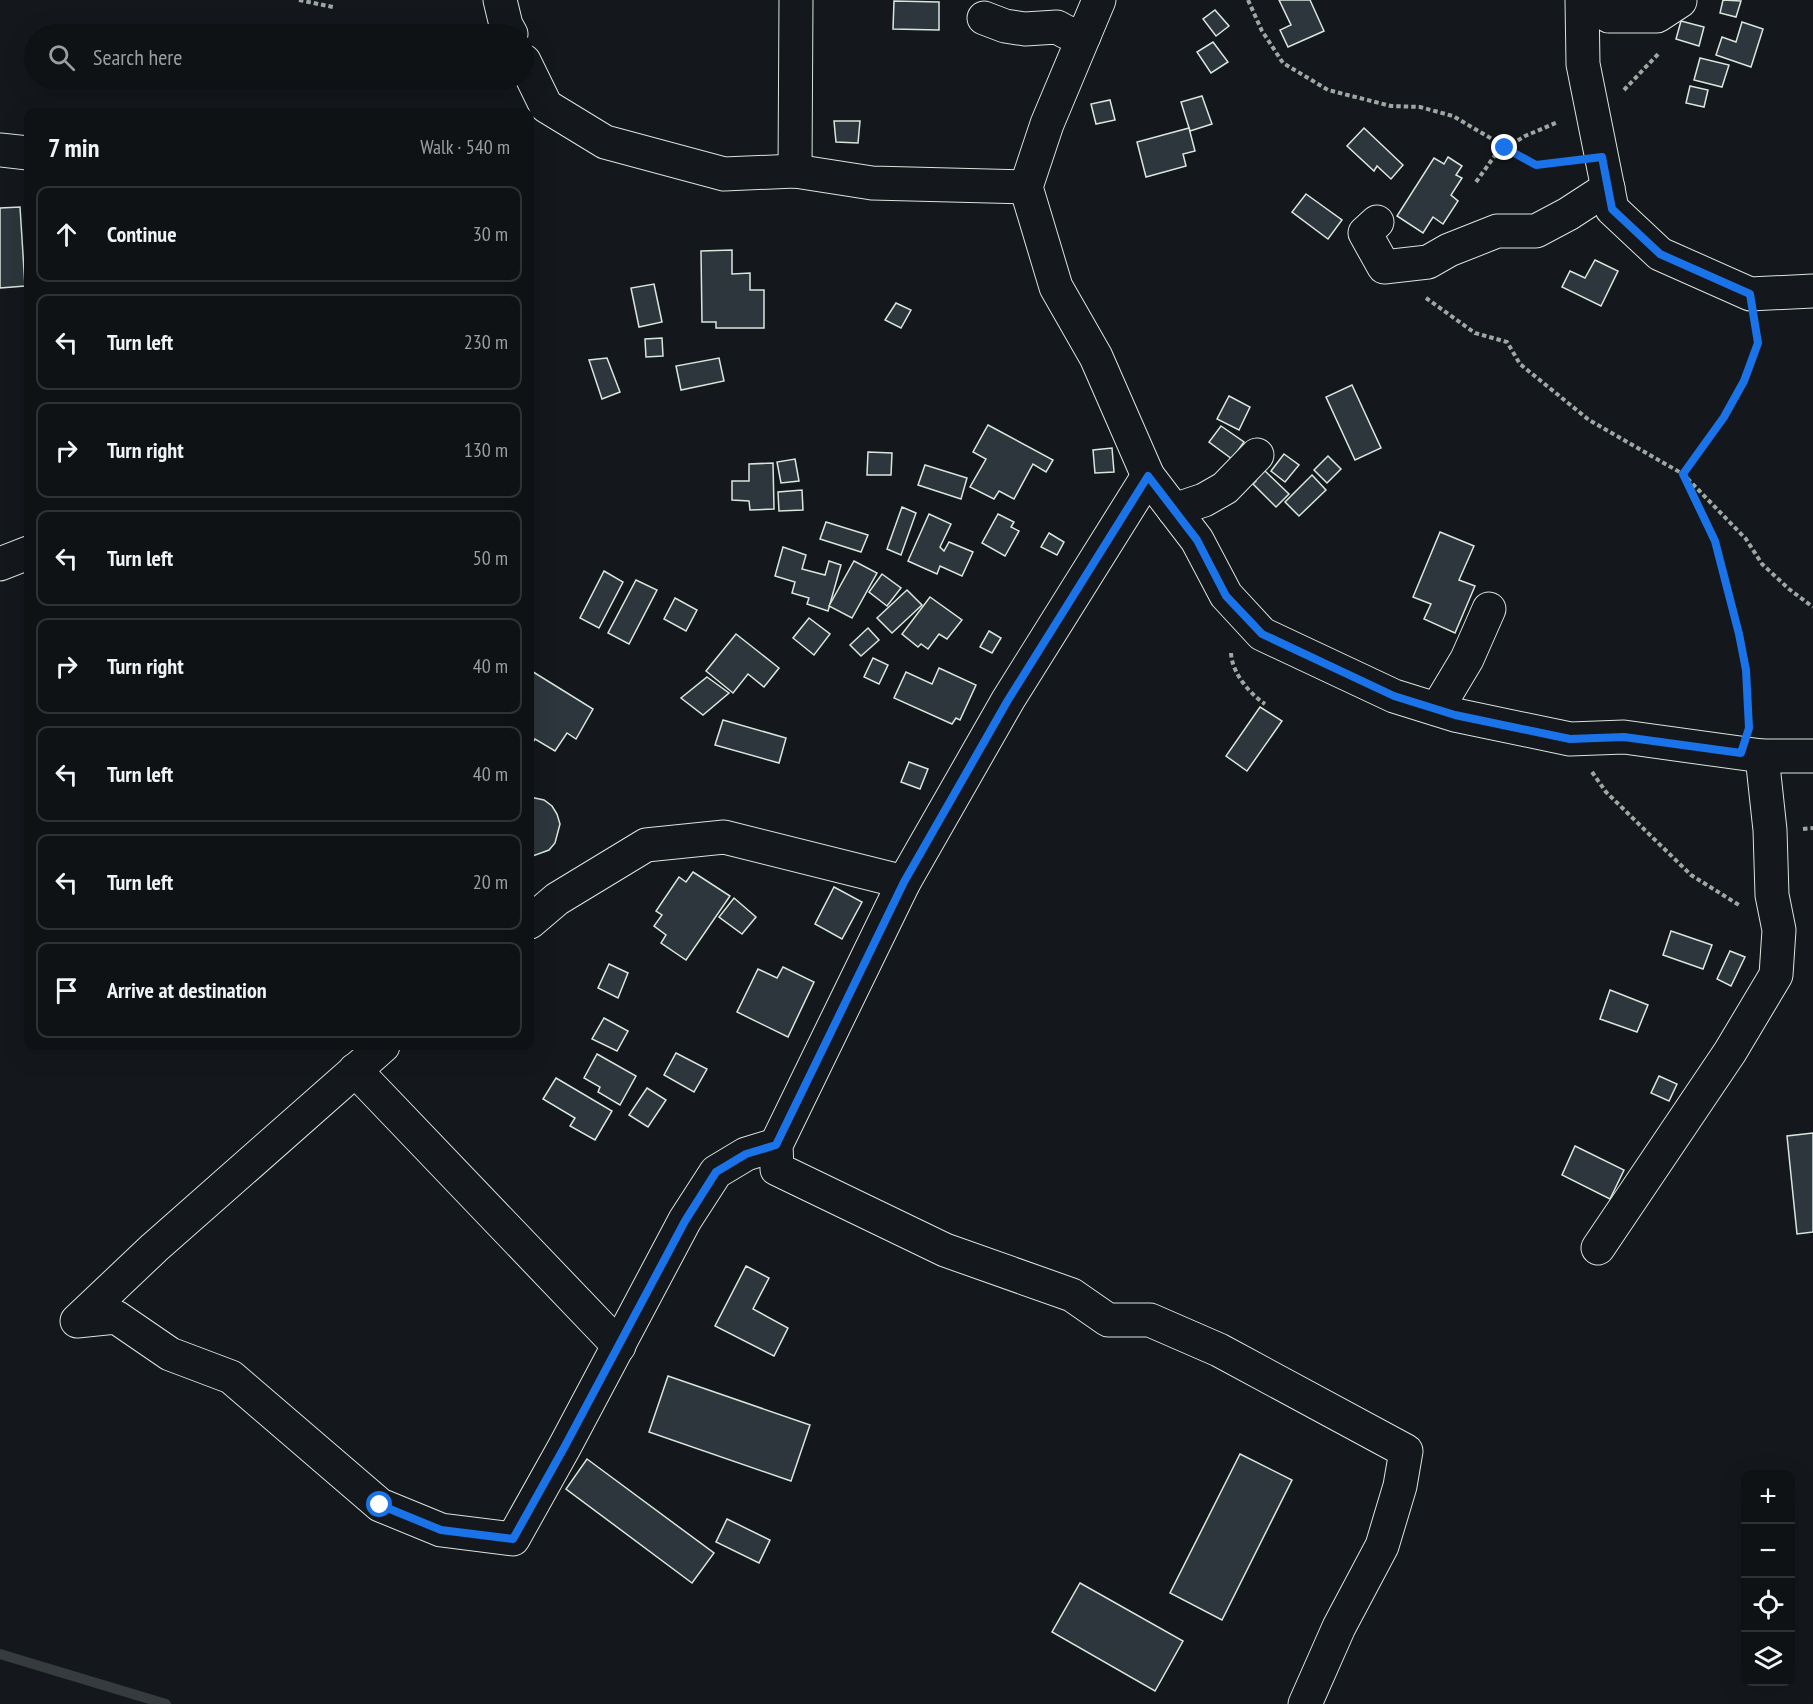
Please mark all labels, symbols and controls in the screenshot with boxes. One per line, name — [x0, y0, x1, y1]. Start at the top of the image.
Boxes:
search box — [24, 24, 534, 90]
icon: search — [45, 41, 78, 74]
text: Search here — [93, 43, 182, 71]
text: 7 min — [48, 131, 99, 164]
text: Walk · 540 m — [420, 134, 510, 160]
route end — [1491, 134, 1517, 160]
icon: ahead — [50, 218, 83, 251]
text: Continue — [107, 220, 177, 248]
text: 30 m — [473, 221, 508, 247]
icon: left — [50, 326, 83, 359]
text: Turn left — [107, 328, 173, 356]
text: 230 m — [464, 329, 508, 355]
icon: right — [50, 434, 83, 467]
text: Turn right — [107, 436, 184, 464]
text: 130 m — [464, 437, 508, 463]
icon: left — [50, 542, 83, 575]
text: Turn left — [107, 544, 173, 572]
text: 50 m — [473, 545, 508, 571]
icon: right — [50, 650, 83, 683]
text: Turn right — [107, 652, 184, 680]
text: 40 m — [473, 653, 508, 679]
icon: left — [50, 758, 83, 791]
text: Turn left — [107, 760, 173, 788]
text: 40 m — [473, 761, 508, 787]
icon: left — [50, 866, 83, 899]
text: Turn left — [107, 868, 173, 896]
text: 20 m — [473, 869, 508, 895]
icon: arrive — [50, 974, 83, 1007]
text: Arrive at destination — [107, 976, 267, 1004]
map controls — [1741, 1470, 1795, 1686]
button: + — [1741, 1470, 1795, 1524]
route start — [366, 1491, 392, 1517]
button: − — [1741, 1524, 1795, 1578]
button: locate — [1741, 1578, 1795, 1632]
button: layers — [1741, 1632, 1795, 1686]

